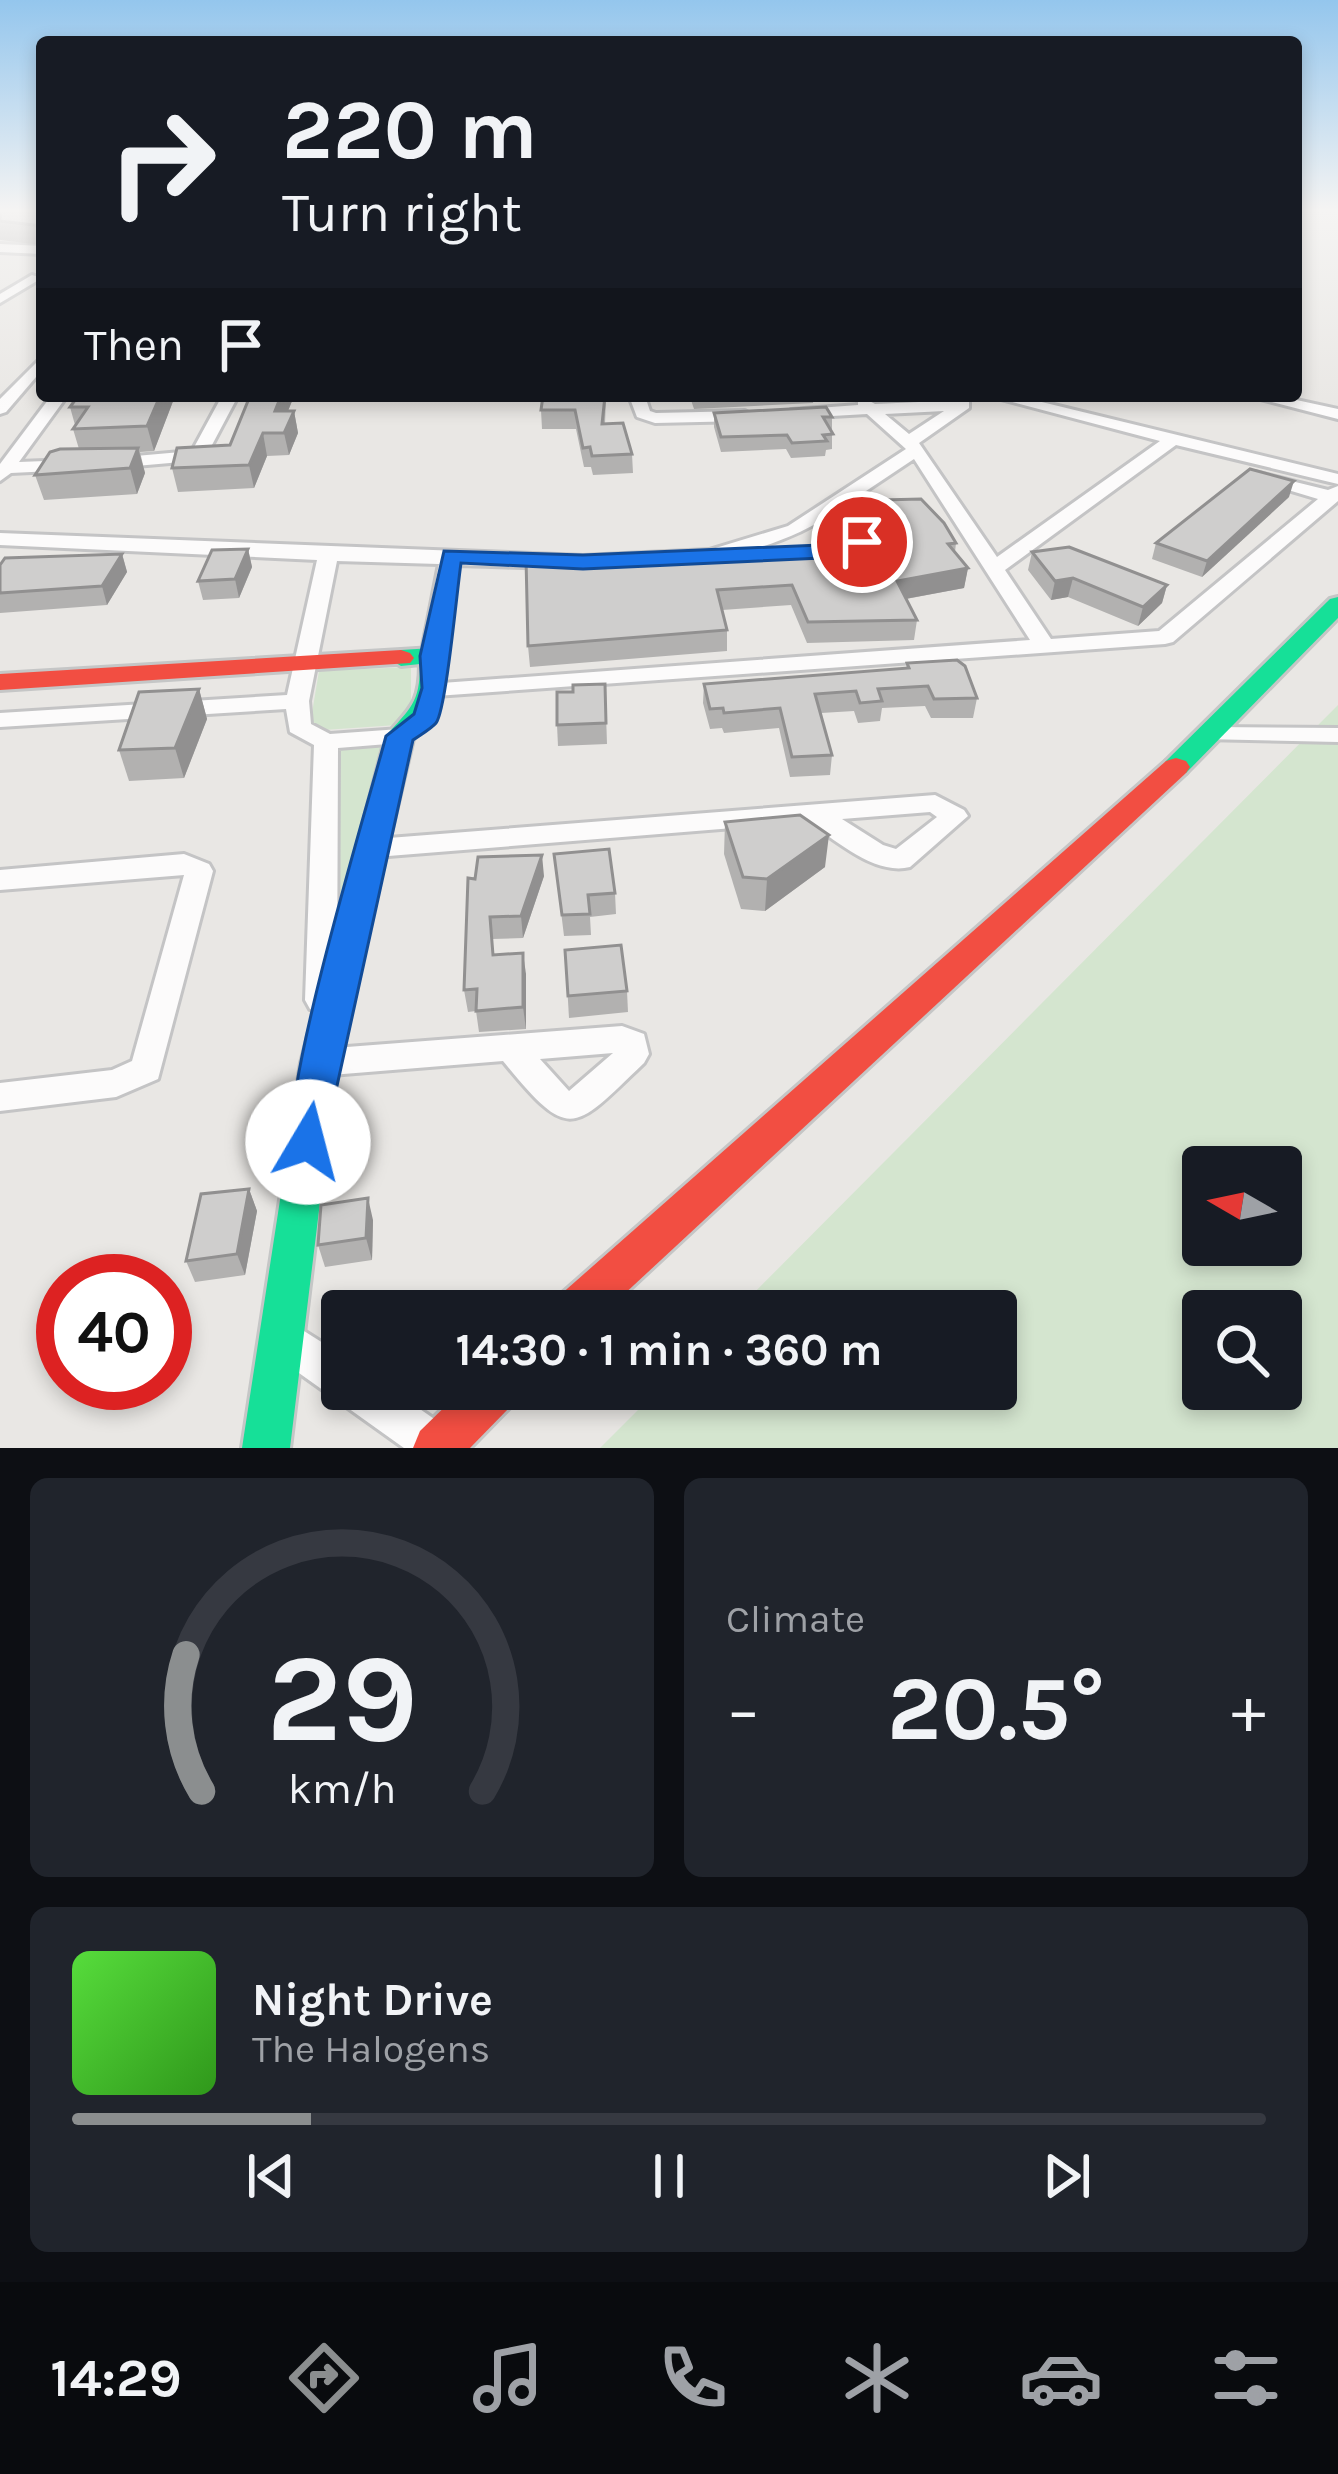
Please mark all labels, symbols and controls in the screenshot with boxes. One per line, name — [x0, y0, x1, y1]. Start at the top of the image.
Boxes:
text: 220 m — [282, 81, 538, 179]
icon: right — [84, 84, 240, 240]
text: Turn right — [282, 181, 522, 245]
icon: arrive — [208, 312, 274, 378]
text: Then — [84, 319, 184, 371]
pin — [811, 491, 913, 593]
icon: arrive — [829, 509, 895, 575]
position arrow — [245, 1079, 371, 1205]
north arrow — [1182, 1146, 1302, 1266]
map controls — [1182, 1146, 1302, 1410]
speed limit sign: 40 — [36, 1254, 192, 1410]
button: search — [1182, 1290, 1302, 1410]
text: 14:30 · 1 min · 360 m — [455, 1324, 883, 1376]
text: Climate — [726, 1596, 865, 1642]
text: 29 — [266, 1626, 418, 1771]
text: 20.5° — [887, 1656, 1105, 1762]
text: − — [726, 1671, 761, 1749]
text: + — [1231, 1671, 1266, 1749]
text: km/h — [288, 1763, 396, 1813]
text: Night Drive — [252, 1974, 493, 2026]
text: The Halogens — [252, 2026, 490, 2072]
icon: previous — [238, 2143, 304, 2209]
icon: pause — [636, 2143, 702, 2209]
icon: next — [1034, 2143, 1100, 2209]
icon: directions — [282, 2336, 366, 2420]
icon: music — [466, 2336, 550, 2420]
icon: phone — [651, 2336, 735, 2420]
icon: climate — [835, 2336, 919, 2420]
icon: car — [1019, 2336, 1103, 2420]
icon: filters — [1204, 2336, 1288, 2420]
text: 14:29 — [50, 2346, 182, 2410]

